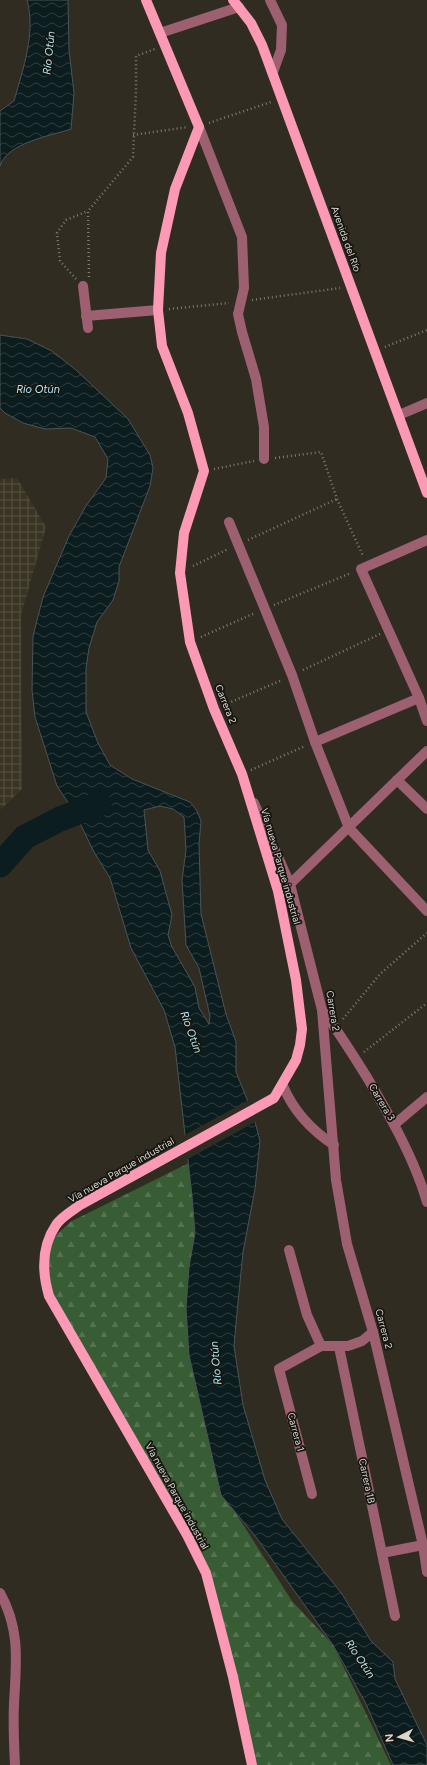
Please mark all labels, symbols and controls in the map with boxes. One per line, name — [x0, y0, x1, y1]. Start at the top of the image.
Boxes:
water label: Río Otún — [40, 31, 58, 75]
street label: Avenida del Río — [328, 204, 364, 274]
water label: Río Otún — [16, 383, 60, 396]
street label: Carrera 2 — [212, 683, 240, 725]
street label: Vía nueva Parque industrial — [258, 806, 304, 926]
street label: Carrera 2 — [323, 990, 343, 1032]
water label: Río Otún — [177, 1009, 205, 1055]
street label: Carrera 3 — [366, 1081, 398, 1123]
street label: Vía nueva Parque industrial — [66, 1134, 176, 1206]
street label: Carrera 2 — [372, 1307, 396, 1351]
water label: Río Otún — [208, 1341, 224, 1385]
street label: Carrera 1 — [285, 1411, 307, 1453]
street label: Vía nueva Parque industrial — [142, 1440, 212, 1552]
street label: Carrera 1B — [356, 1457, 378, 1505]
water label: Río Otún — [342, 1637, 378, 1681]
north arrow — [379, 1717, 419, 1757]
text: N — [383, 1733, 396, 1743]

